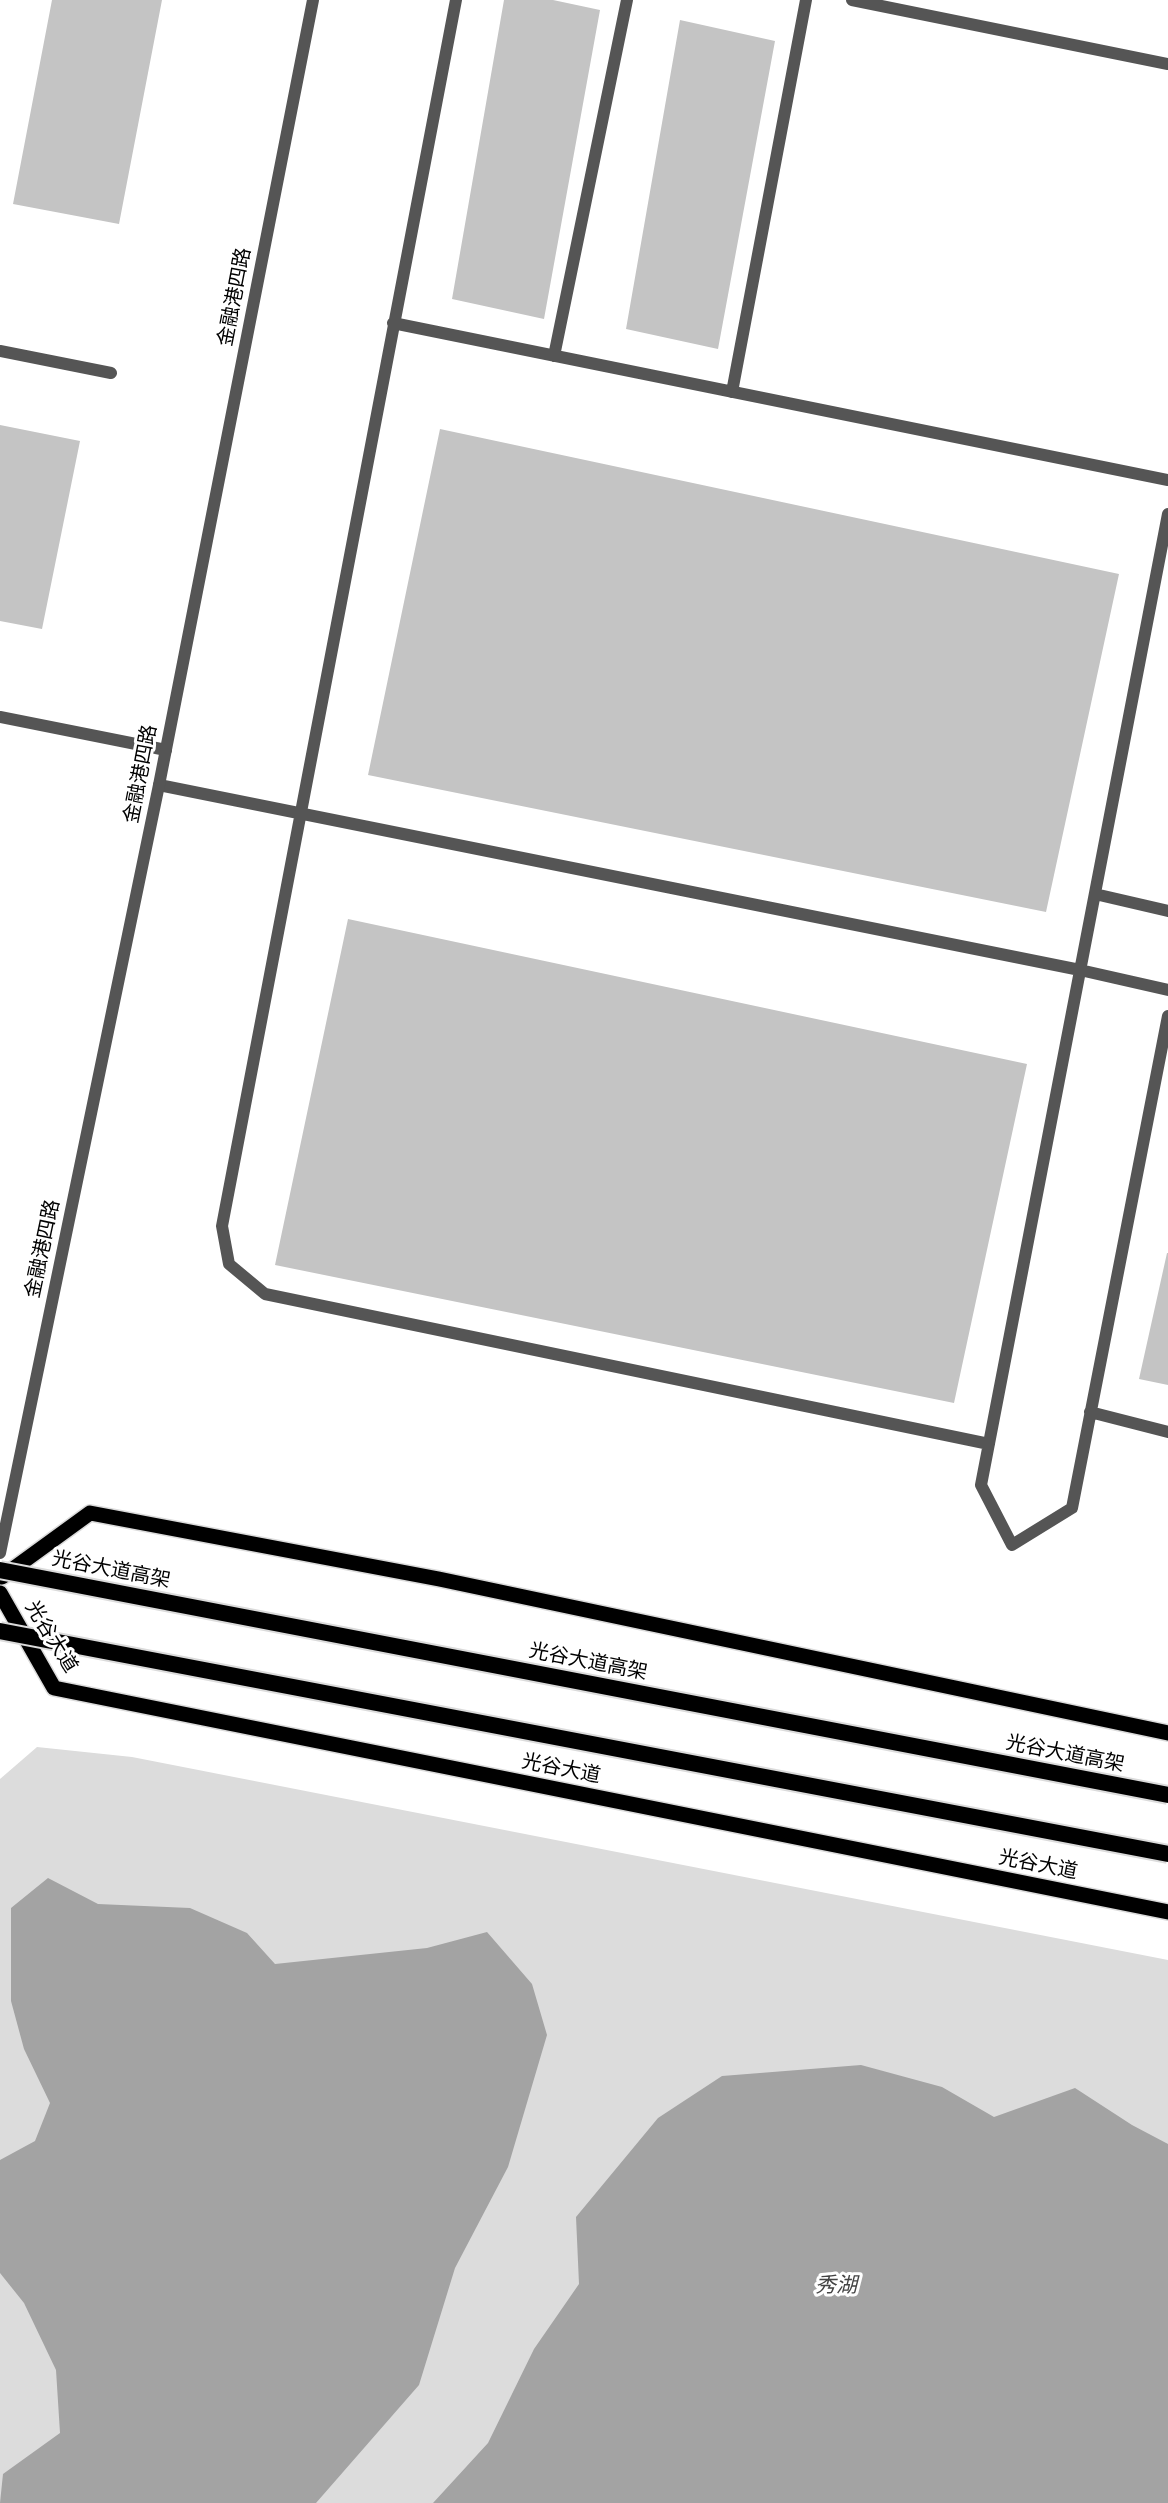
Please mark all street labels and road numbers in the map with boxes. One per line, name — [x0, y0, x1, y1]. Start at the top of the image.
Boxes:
street label: 金融港四路 — [214, 246, 256, 348]
street label: 金融港四路 — [120, 723, 162, 825]
street label: 金融港四路 — [21, 1198, 65, 1300]
street label: 光谷大道高架 — [50, 1547, 172, 1593]
street label: 光谷大道 — [20, 1597, 82, 1677]
street label: 光谷大道高架 — [527, 1639, 649, 1685]
street label: 光谷大道高架 — [1004, 1731, 1126, 1777]
street label: 光谷大道 — [519, 1750, 603, 1788]
street label: 光谷大道 — [996, 1846, 1080, 1884]

